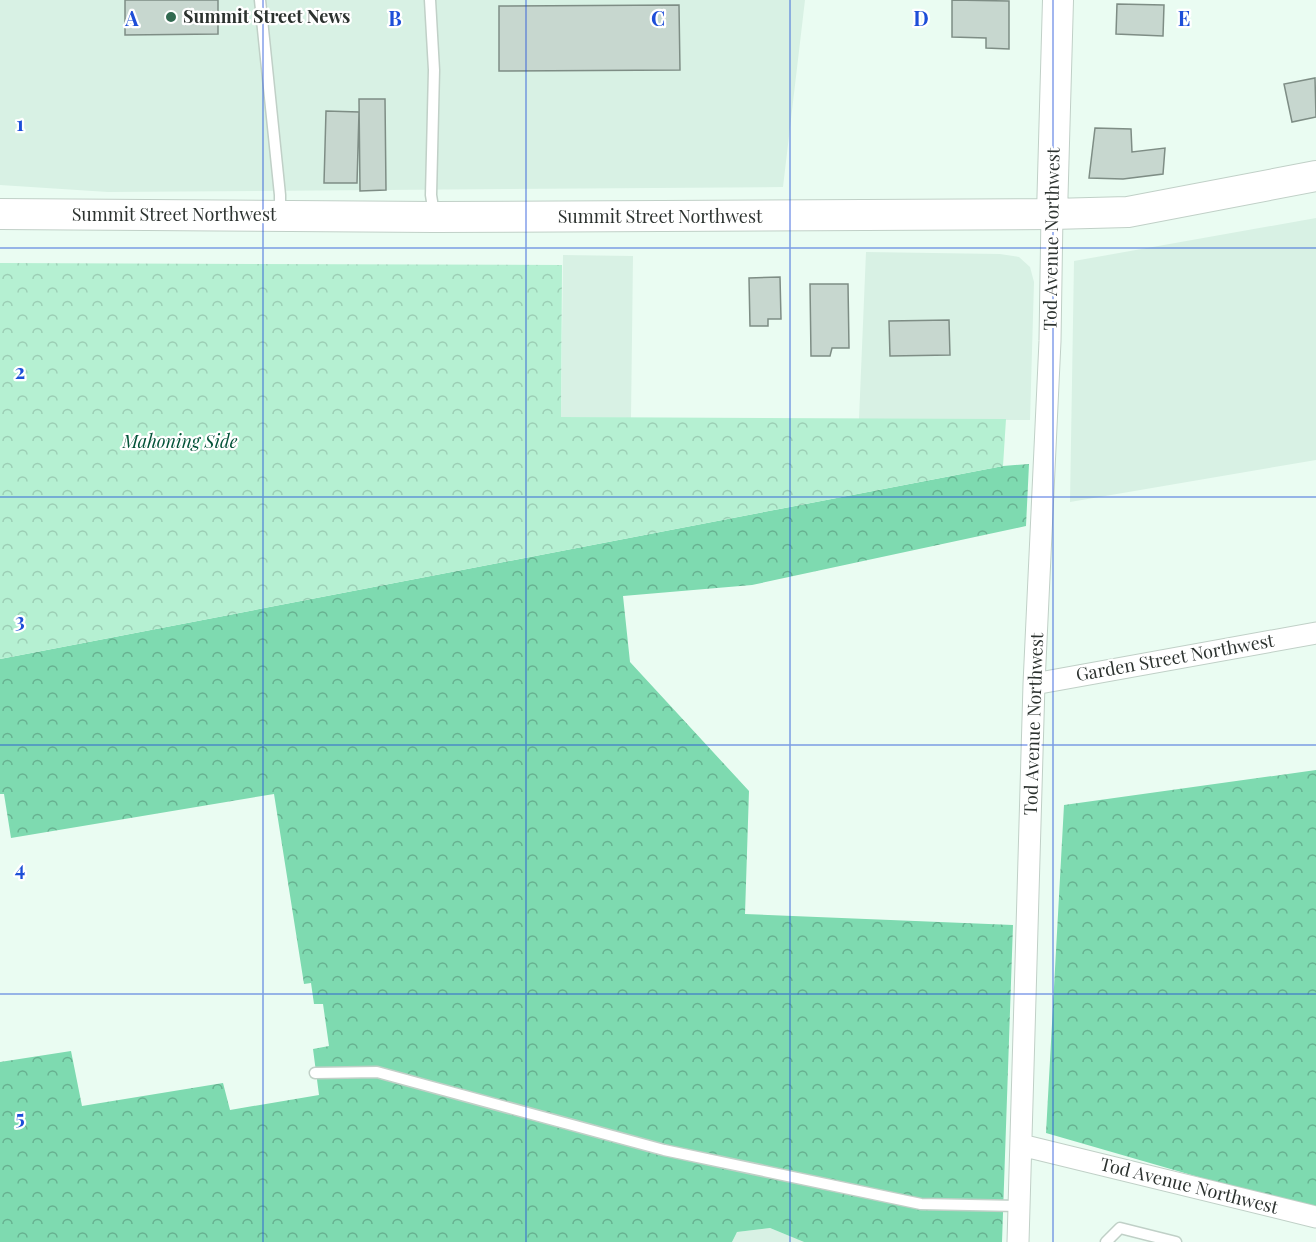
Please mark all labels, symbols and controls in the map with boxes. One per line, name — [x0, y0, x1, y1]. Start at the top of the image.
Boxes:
text: A — [124, 4, 139, 31]
place label: Summit Street News — [183, 4, 350, 28]
text: B — [388, 4, 402, 31]
text: C — [651, 4, 665, 31]
text: D — [913, 4, 929, 31]
text: E — [1178, 4, 1190, 31]
marker: Summit Street News — [164, 10, 178, 24]
text: 1 — [16, 109, 24, 136]
street label: Tod Avenue Northwest — [1037, 147, 1065, 331]
street label: Summit Street Northwest — [72, 202, 277, 226]
street label: Summit Street Northwest — [558, 204, 763, 228]
text: 2 — [15, 357, 25, 384]
park label: Mahoning Side — [122, 429, 238, 453]
text: 3 — [15, 606, 25, 633]
street label: Garden Street Northwest — [1074, 628, 1276, 686]
street label: Tod Avenue Northwest — [1018, 632, 1048, 816]
text: 4 — [15, 854, 25, 881]
text: 5 — [15, 1103, 25, 1130]
street label: Tod Avenue Northwest — [1098, 1151, 1281, 1219]

